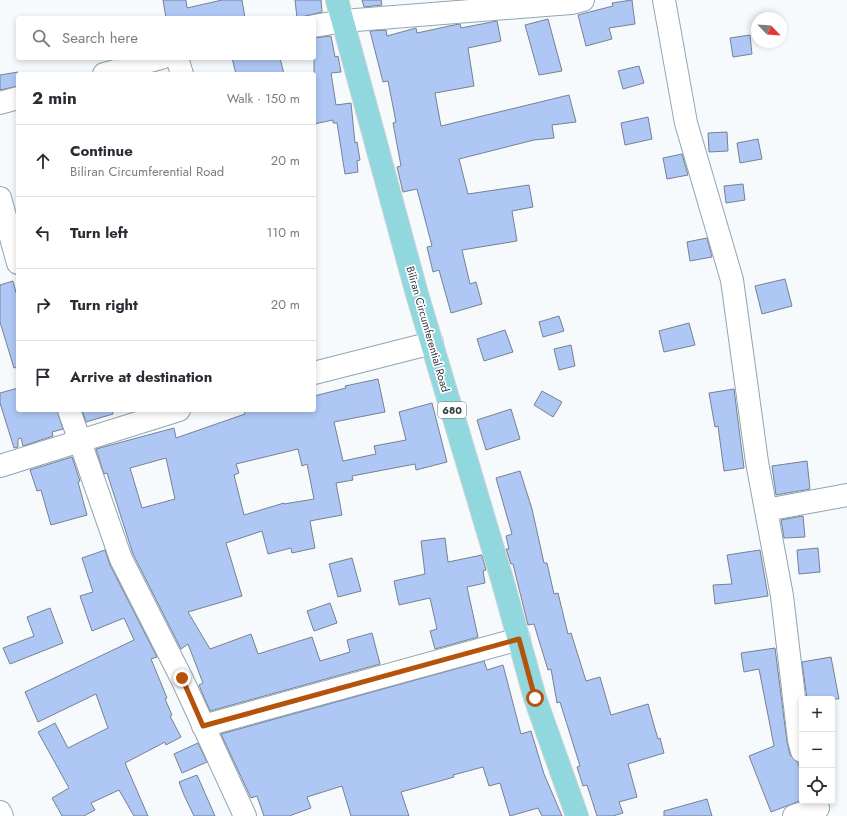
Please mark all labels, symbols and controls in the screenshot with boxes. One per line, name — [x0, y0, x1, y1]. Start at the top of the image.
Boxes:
north arrow — [751, 12, 787, 48]
search box — [16, 16, 316, 60]
icon: search — [30, 27, 52, 49]
text: Search here — [62, 27, 138, 49]
text: 2 min — [32, 86, 77, 110]
text: Walk · 150 m — [227, 89, 300, 108]
text: Continue — [70, 140, 133, 162]
icon: ahead — [32, 150, 54, 172]
text: 20 m — [271, 151, 300, 170]
text: Biliran Circumferential Road — [70, 162, 224, 181]
icon: left — [32, 222, 54, 244]
text: Turn left — [70, 222, 128, 244]
text: 110 m — [266, 223, 300, 242]
street label: Biliran Circumferential Road — [402, 264, 454, 394]
icon: right — [32, 294, 54, 316]
text: Turn right — [70, 294, 138, 316]
text: 20 m — [271, 295, 300, 314]
icon: arrive — [32, 366, 54, 388]
text: Arrive at destination — [70, 366, 212, 388]
road number: 680 — [438, 402, 466, 418]
route end — [173, 669, 191, 687]
route start — [526, 689, 544, 707]
map controls — [799, 696, 835, 804]
button: + — [799, 696, 835, 732]
button: − — [799, 732, 835, 768]
button: locate — [799, 768, 835, 804]

